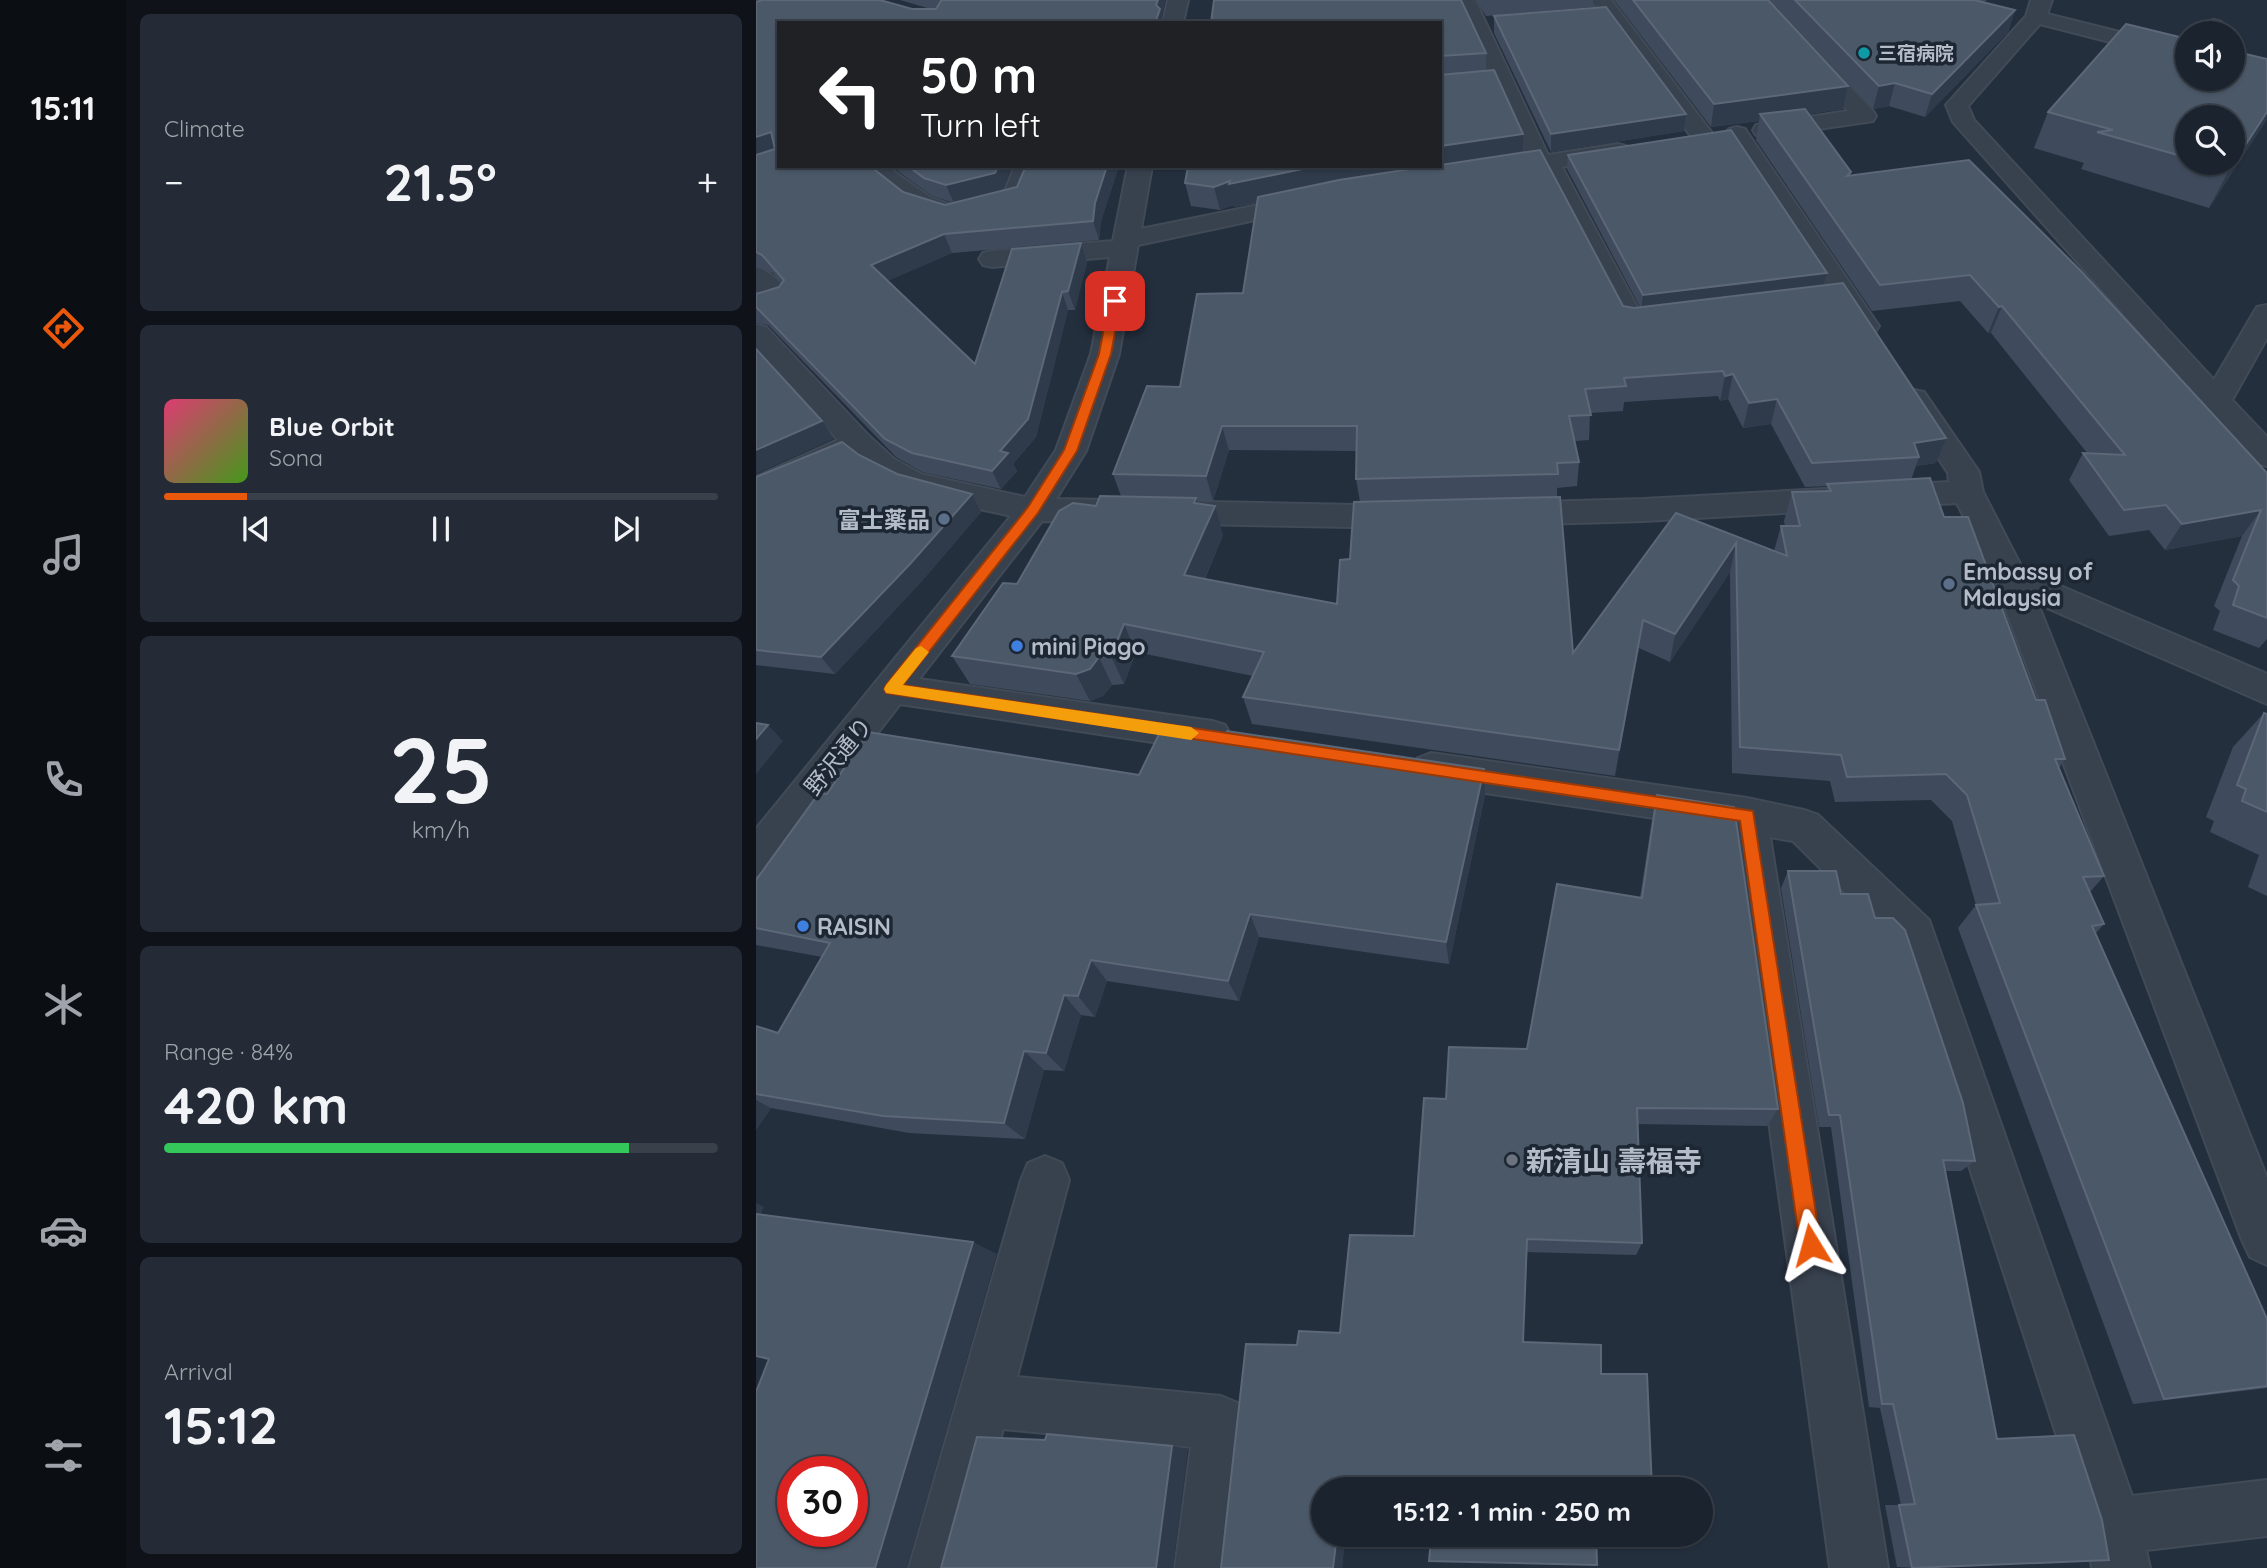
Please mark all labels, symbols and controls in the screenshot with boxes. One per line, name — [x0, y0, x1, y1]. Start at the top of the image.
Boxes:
map controls — [2175, 21, 2245, 175]
button: sound — [2175, 21, 2245, 91]
place label: 三宿病院 — [1878, 41, 1954, 65]
text: 50 m — [920, 44, 1037, 105]
marker: 三宿病院 — [1856, 45, 1872, 61]
icon: left — [805, 49, 896, 140]
text: 15:11 — [31, 88, 95, 128]
text: Turn left — [920, 105, 1041, 145]
button: search — [2175, 105, 2245, 175]
text: Climate — [164, 114, 245, 143]
text: 21.5° — [384, 149, 497, 214]
text: − — [164, 158, 184, 206]
text: + — [697, 158, 718, 206]
pin — [1085, 271, 1145, 331]
icon: arrive — [1096, 282, 1134, 320]
icon: directions — [39, 304, 88, 353]
text: Blue Orbit — [269, 410, 395, 443]
text: Sona — [269, 443, 323, 472]
place label: 富士薬品 — [838, 505, 930, 534]
icon: previous — [237, 510, 275, 548]
icon: pause — [422, 510, 460, 548]
icon: next — [607, 510, 645, 548]
marker: 富士薬品 — [936, 511, 952, 527]
icon: music — [39, 530, 88, 579]
place label: Embassy of Malaysia — [1963, 557, 2093, 612]
marker: Embassy of Malaysia — [1941, 576, 1957, 592]
place label: mini Piago — [1031, 632, 1146, 661]
marker: mini Piago — [1009, 638, 1025, 654]
street label: 野沢通り — [798, 711, 878, 801]
text: 25 — [389, 712, 493, 826]
icon: phone — [39, 755, 88, 804]
text: km/h — [412, 815, 470, 844]
place label: RAISIN — [817, 912, 891, 941]
marker: RAISIN — [795, 918, 811, 934]
icon: climate — [39, 980, 88, 1029]
text: Range · 84% — [164, 1037, 293, 1066]
text: 420 km — [164, 1072, 348, 1137]
place label: 新清山 壽福寺 — [1526, 1143, 1702, 1178]
marker: 新清山 壽福寺 — [1504, 1152, 1520, 1168]
icon: car — [39, 1206, 88, 1255]
position arrow — [1774, 1208, 1848, 1282]
text: Arrival — [164, 1357, 233, 1386]
text: 15:12 — [164, 1392, 278, 1457]
icon: filters — [39, 1431, 88, 1480]
speed limit sign: 30 — [777, 1456, 868, 1547]
text: 15:12 · 1 min · 250 m — [1393, 1495, 1631, 1528]

